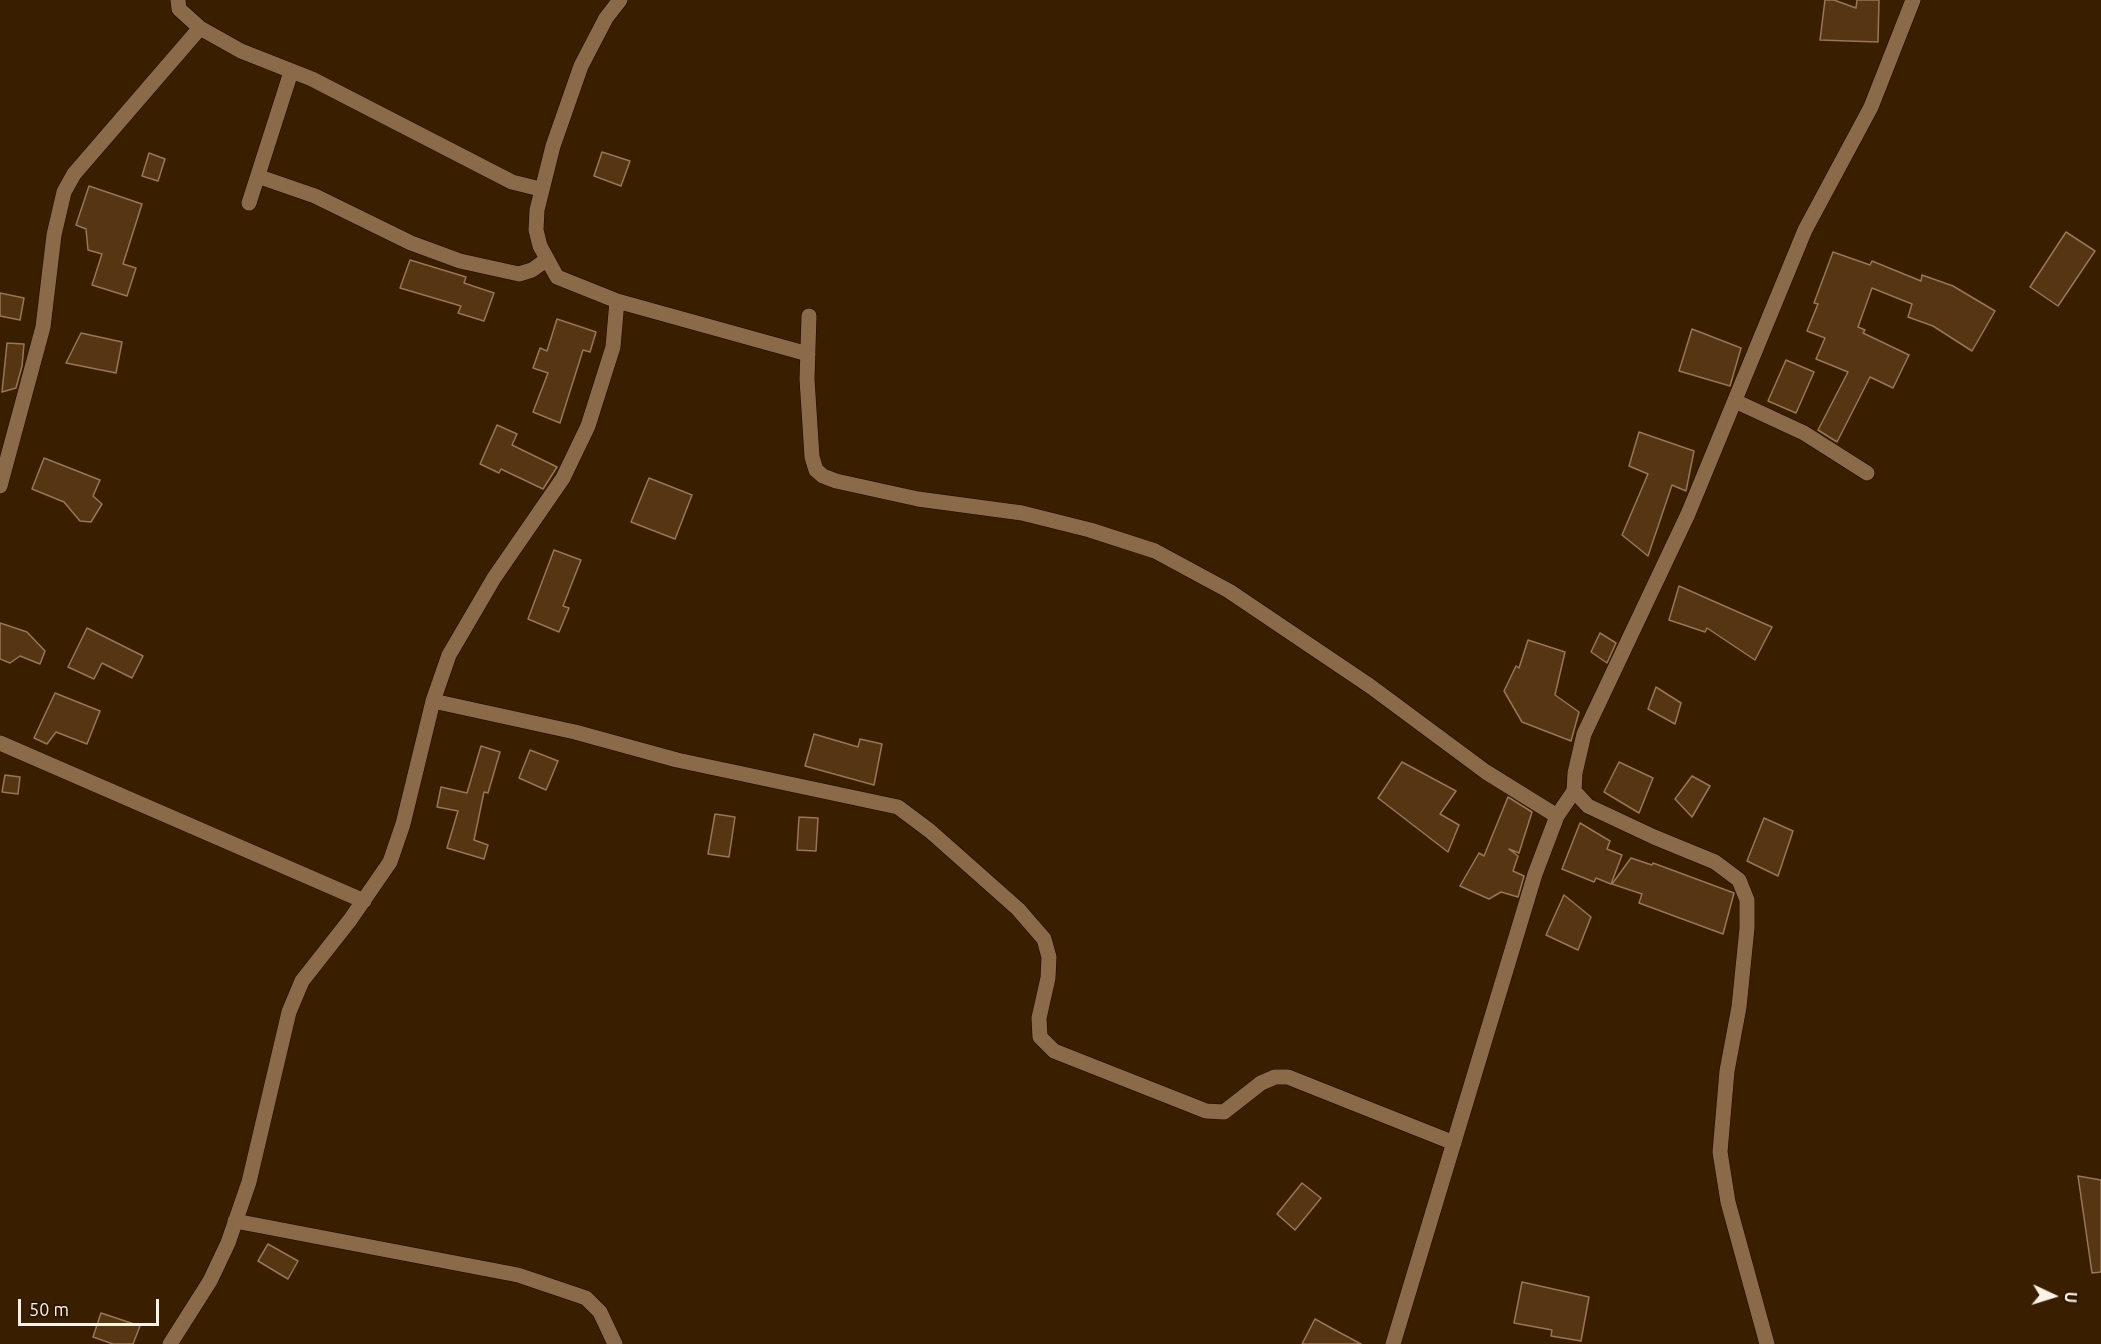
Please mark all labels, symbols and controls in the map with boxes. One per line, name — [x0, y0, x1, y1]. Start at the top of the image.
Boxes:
north arrow — [2023, 1266, 2083, 1326]
scale bar — [21, 1287, 162, 1325]
text: U — [2062, 1291, 2080, 1303]
text: 50 m — [29, 1299, 69, 1319]

